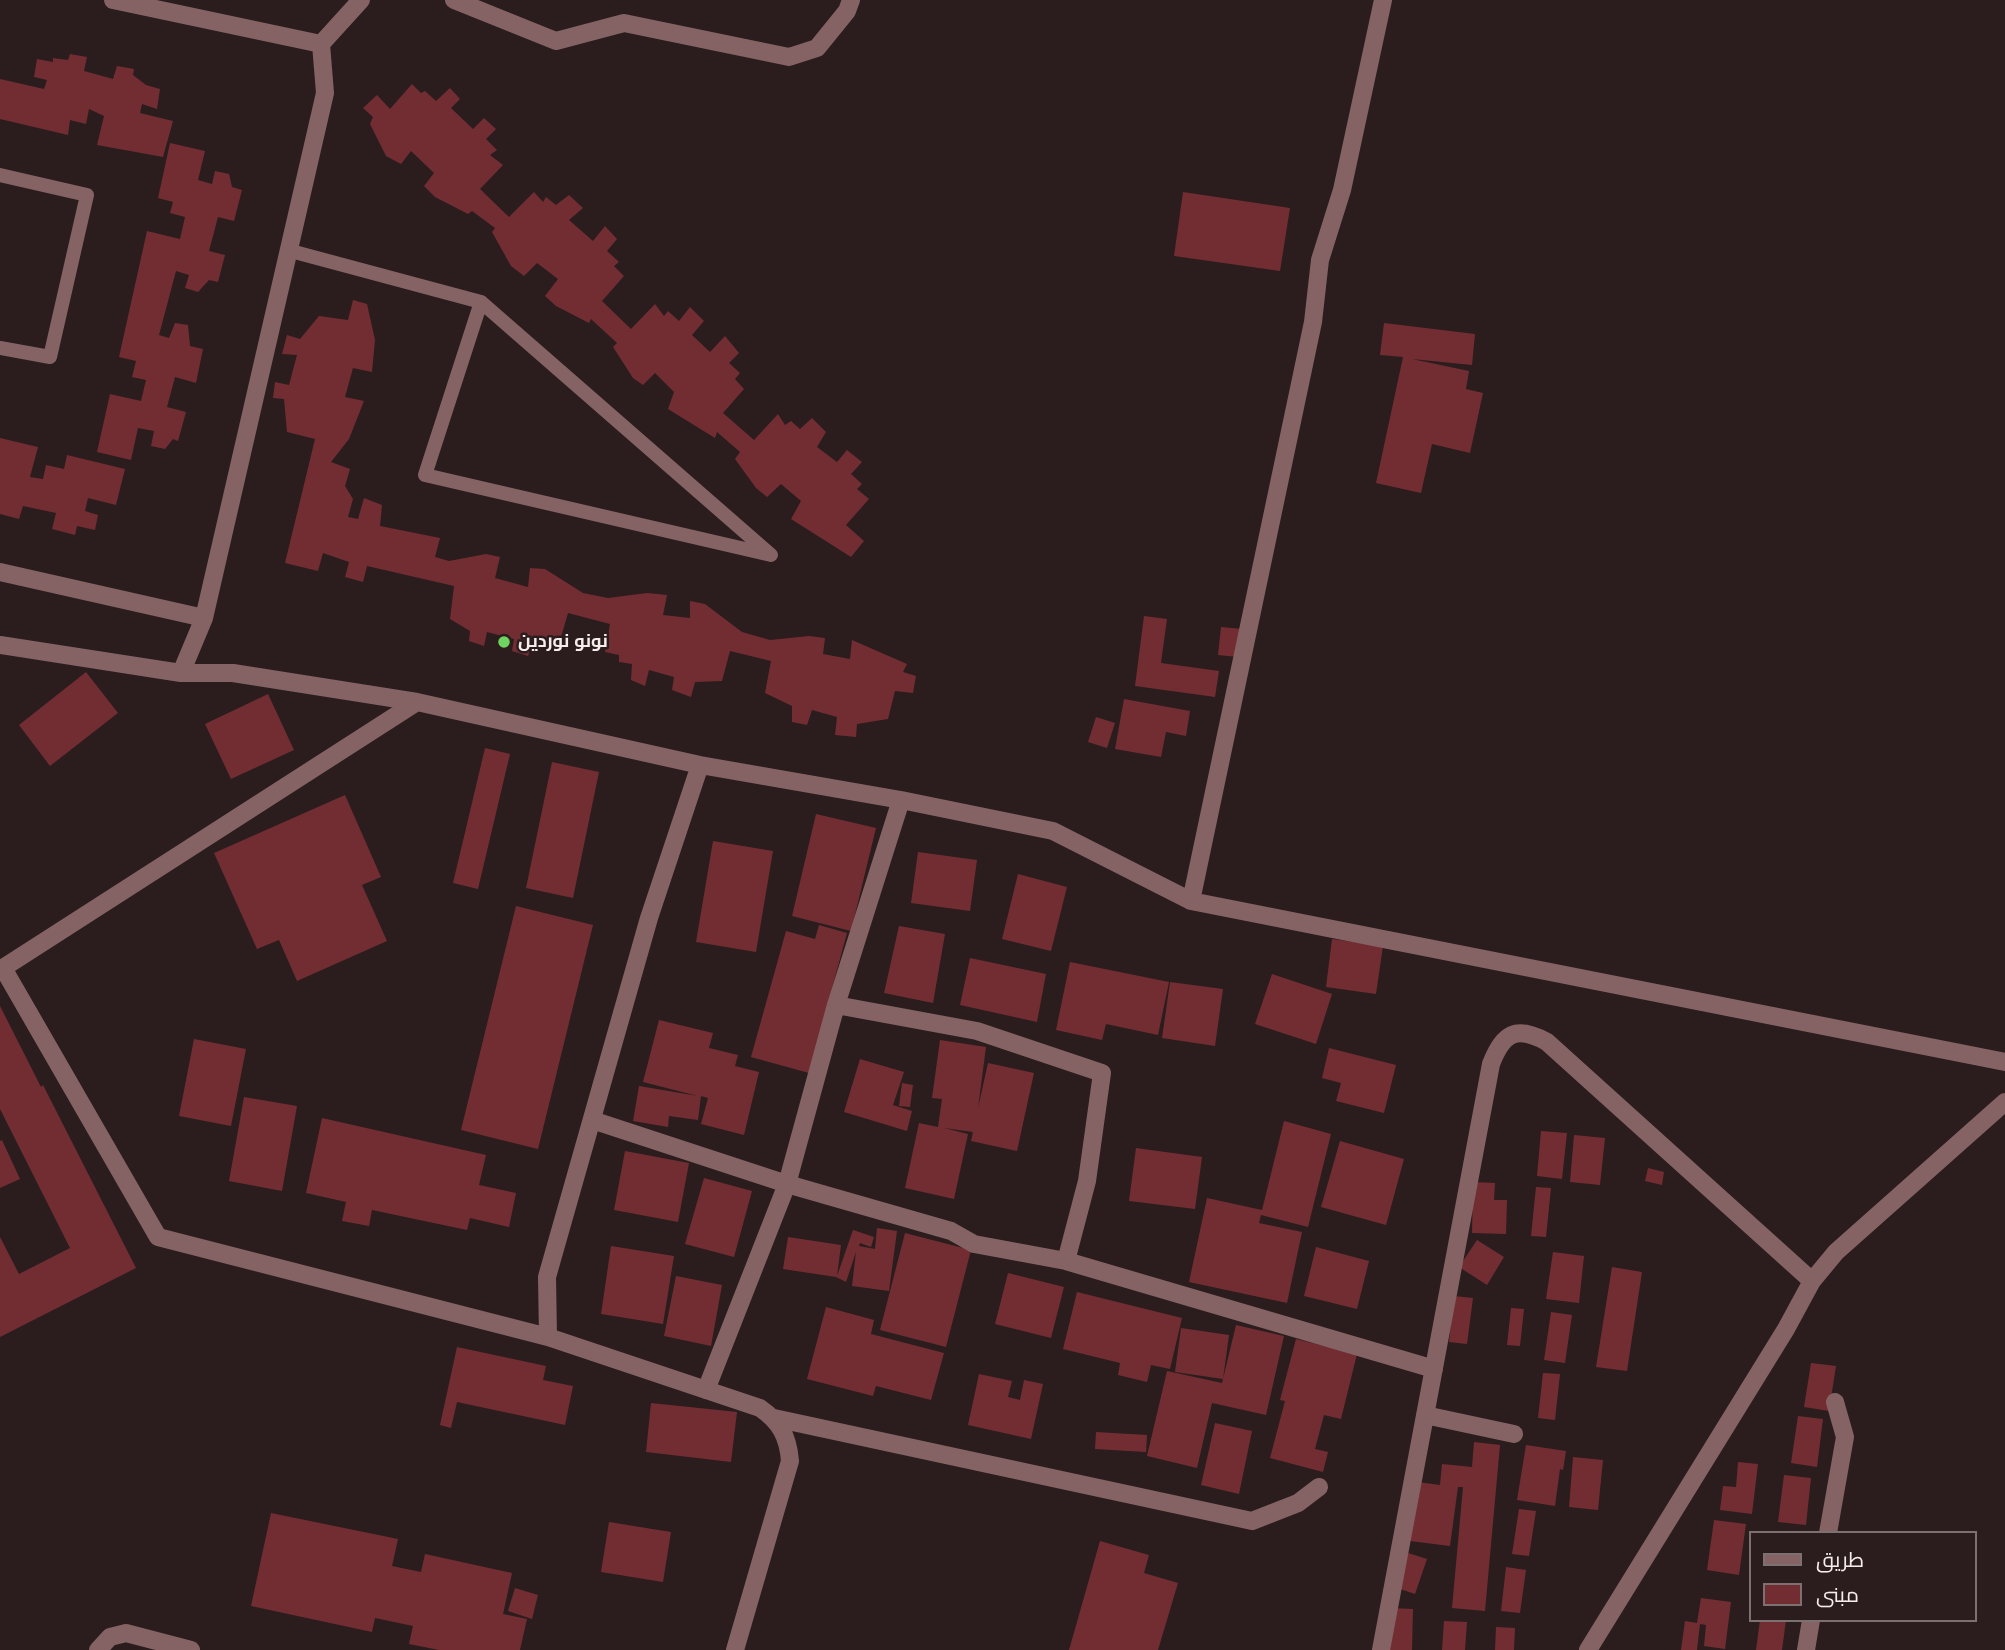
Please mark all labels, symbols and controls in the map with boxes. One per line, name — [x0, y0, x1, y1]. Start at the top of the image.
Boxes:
place label: نونو نوردين — [518, 631, 608, 653]
marker: نونو نوردين — [496, 634, 512, 650]
legend — [1750, 1531, 1977, 1622]
text: طريق — [1816, 1546, 1864, 1572]
text: مبنى — [1816, 1581, 1859, 1607]

